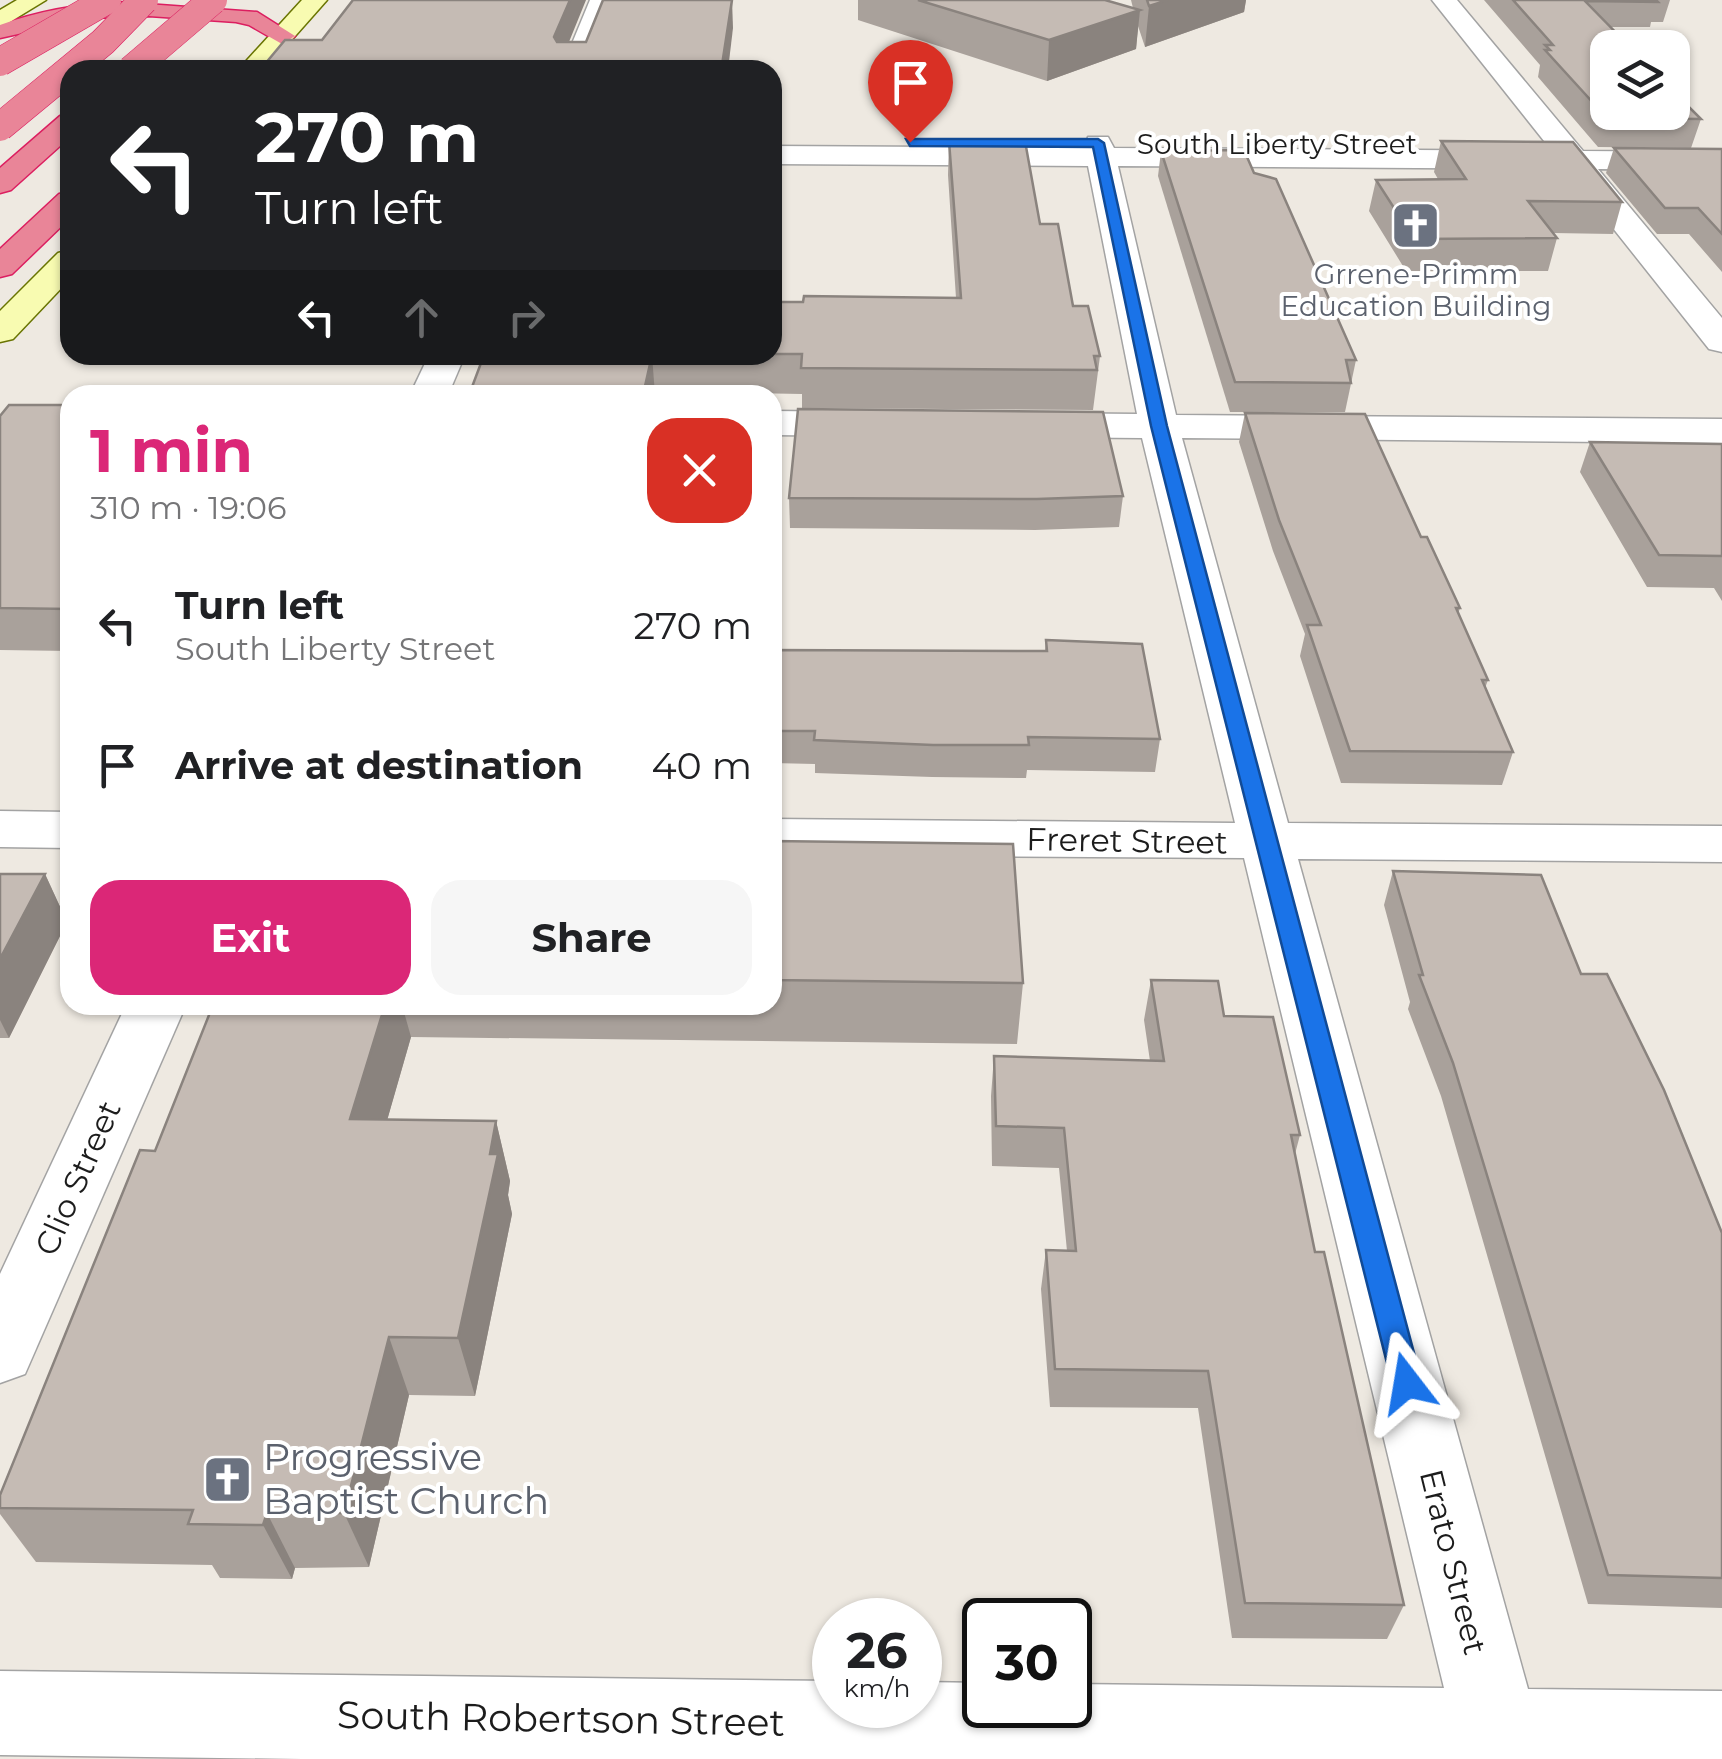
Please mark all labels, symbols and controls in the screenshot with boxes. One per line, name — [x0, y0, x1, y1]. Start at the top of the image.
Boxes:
map controls — [1590, 30, 1690, 130]
button: layers — [1590, 30, 1690, 130]
pin — [868, 40, 953, 143]
icon: arrive — [883, 55, 938, 110]
text: 270 m — [255, 94, 479, 180]
icon: left — [90, 100, 220, 230]
street label: South Liberty Street — [1137, 127, 1417, 161]
text: Turn left — [255, 180, 443, 235]
church icon: Grrene-Primm Education Building — [1390, 200, 1442, 252]
place label: Grrene-Primm Education Building — [1281, 257, 1551, 323]
icon: left — [289, 290, 344, 345]
icon: ahead — [394, 290, 449, 345]
icon: right — [499, 290, 554, 345]
text: 1 min — [90, 414, 253, 487]
button: close — [647, 418, 752, 523]
text: 310 m · 19:06 — [90, 488, 286, 527]
text: Turn left — [175, 582, 344, 629]
icon: left — [90, 598, 145, 653]
text: 270 m — [633, 602, 752, 649]
text: South Liberty Street — [175, 629, 495, 668]
icon: arrive — [90, 738, 145, 793]
text: Arrive at destination — [175, 742, 583, 789]
text: 40 m — [651, 742, 752, 789]
street label: Freret Street — [1026, 819, 1228, 862]
button: Exit — [90, 880, 411, 995]
button: Share — [431, 880, 752, 995]
street label: Clio Street — [26, 1094, 129, 1261]
position arrow — [1355, 1331, 1459, 1435]
place label: Progressive Baptist Church — [263, 1433, 549, 1524]
church icon: Progressive Baptist Church — [202, 1453, 254, 1505]
street label: Erato Street — [1412, 1465, 1495, 1658]
speed limit sign: 30 — [962, 1598, 1092, 1728]
text: 26 — [846, 1620, 908, 1681]
text: km/h — [844, 1673, 910, 1703]
street label: South Robertson Street — [337, 1691, 785, 1746]

